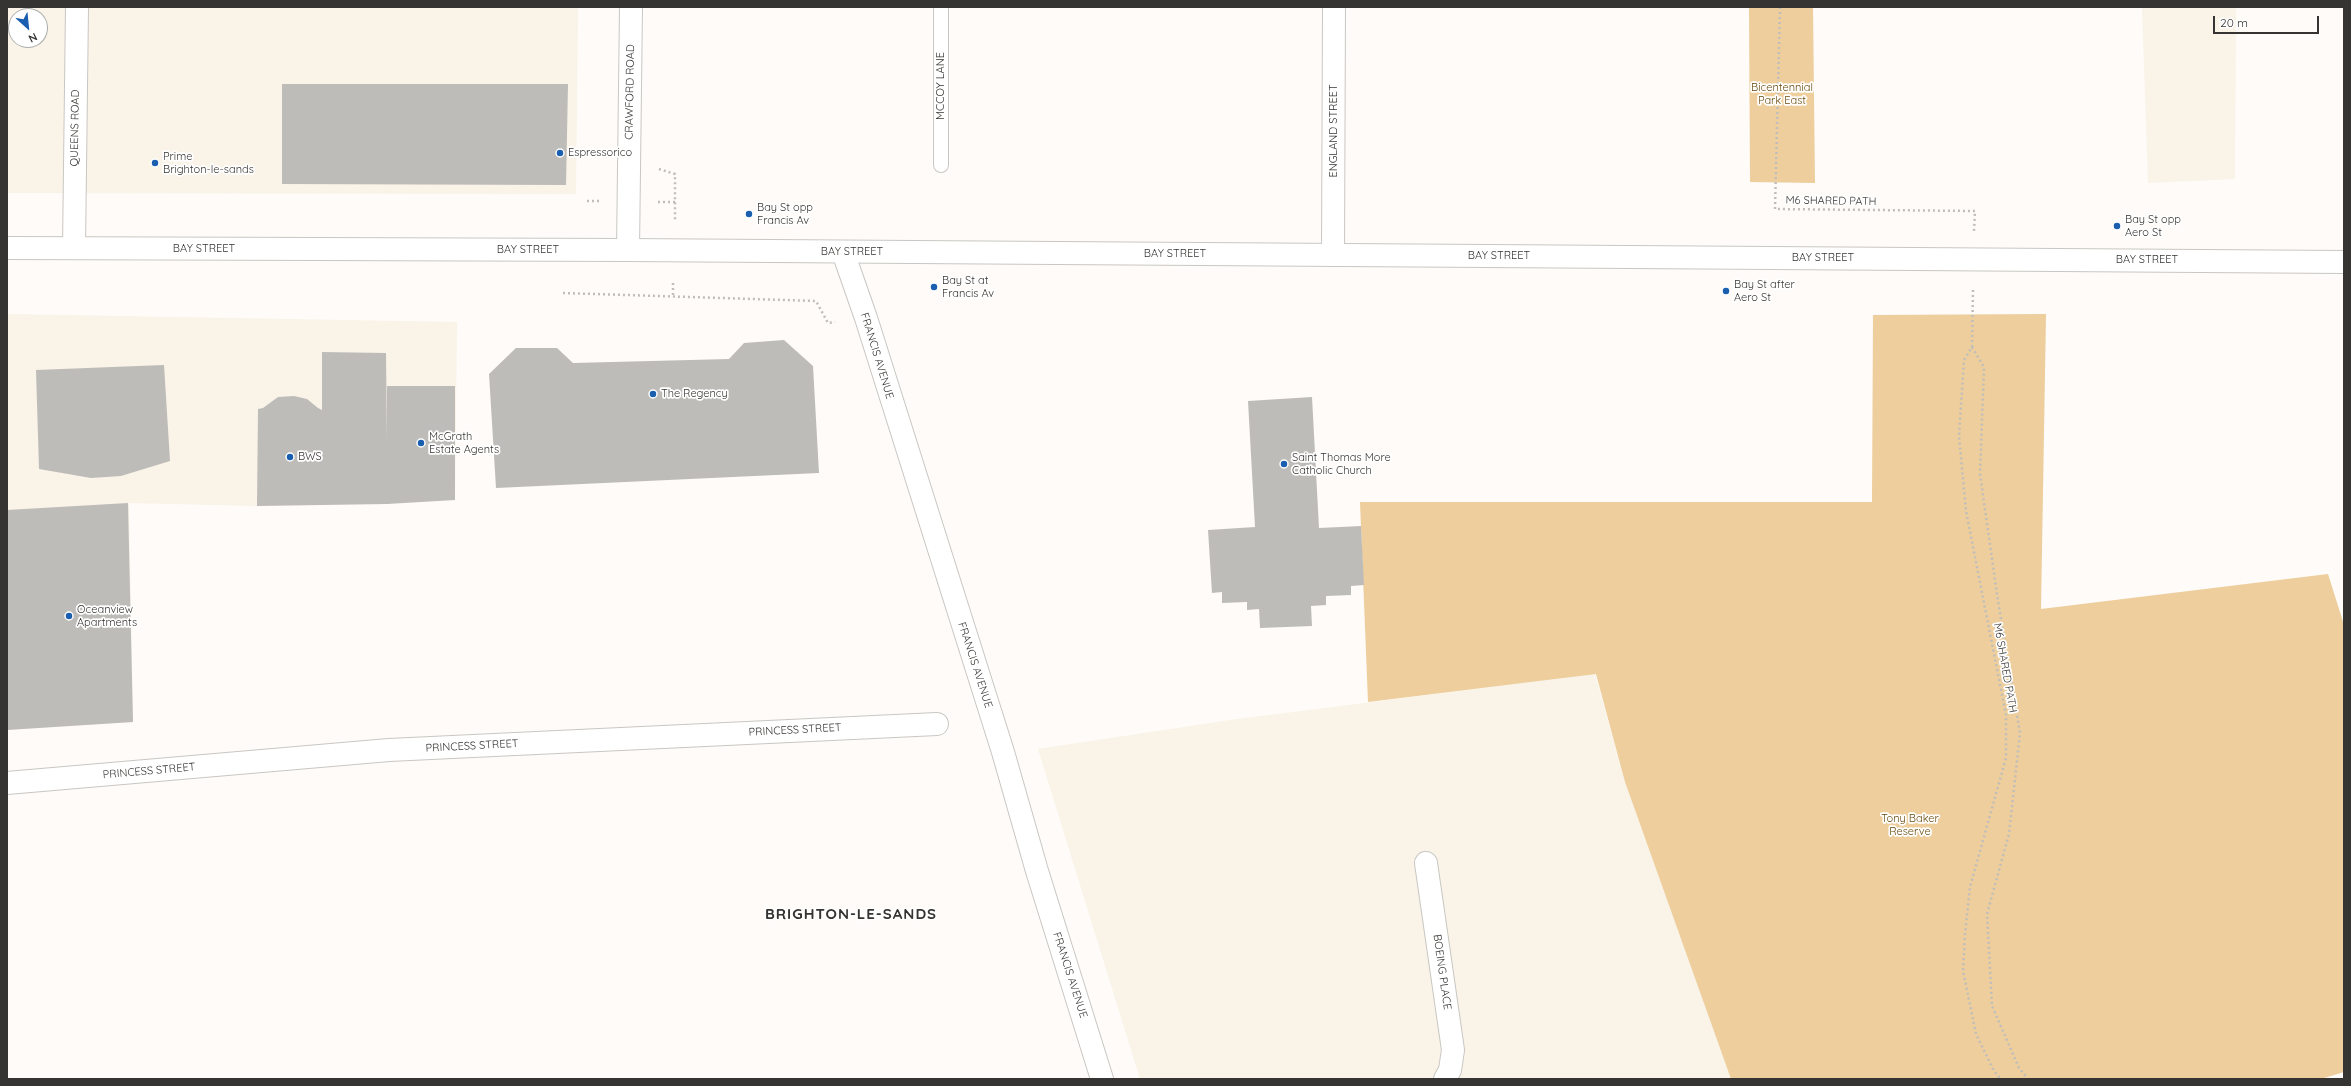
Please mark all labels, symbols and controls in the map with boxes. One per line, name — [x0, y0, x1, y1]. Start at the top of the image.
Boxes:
north arrow — [8, 8, 48, 48]
scale bar — [2215, 8, 2321, 34]
text: 20 m — [2220, 15, 2248, 30]
text: N — [26, 30, 40, 46]
street label: CRAWFORD ROAD — [623, 44, 637, 140]
street label: MCCOY LANE — [934, 52, 948, 120]
park label: Bicentennial Park East — [1751, 81, 1813, 107]
street label: ENGLAND STREET — [1327, 84, 1341, 178]
street label: QUEENS ROAD — [68, 90, 82, 166]
place label: Espressorico — [568, 146, 632, 160]
marker: Espressorico — [555, 148, 565, 158]
place label: Prime Brighton-le-sands — [163, 150, 254, 176]
marker: Prime Brighton-le-sands — [150, 158, 160, 168]
street label: M6 SHARED PATH — [1785, 194, 1877, 208]
place label: Bay St opp Francis Av — [757, 201, 813, 227]
marker: Bay St opp Francis Av — [744, 209, 754, 219]
place label: Bay St opp Aero St — [2125, 213, 2181, 239]
marker: Bay St opp Aero St — [2112, 221, 2122, 231]
street label: BAY STREET — [173, 242, 235, 256]
street label: BAY STREET — [497, 243, 559, 257]
street label: BAY STREET — [821, 245, 883, 259]
street label: BAY STREET — [1144, 247, 1206, 261]
street label: BAY STREET — [1468, 249, 1530, 263]
street label: BAY STREET — [1792, 251, 1854, 265]
street label: BAY STREET — [2116, 253, 2178, 267]
place label: Bay St at Francis Av — [942, 274, 994, 300]
place label: Bay St after Aero St — [1734, 278, 1795, 304]
marker: Bay St at Francis Av — [929, 282, 939, 292]
marker: Bay St after Aero St — [1721, 286, 1731, 296]
street label: FRANCIS AVENUE — [858, 311, 896, 401]
place label: The Regency — [661, 387, 728, 401]
marker: The Regency — [648, 389, 658, 399]
place label: McGrath Estate Agents — [429, 430, 499, 456]
marker: McGrath Estate Agents — [416, 438, 426, 448]
place label: BWS — [298, 450, 322, 464]
place label: Saint Thomas More Catholic Church — [1292, 451, 1391, 477]
marker: BWS — [285, 452, 295, 462]
marker: Saint Thomas More Catholic Church — [1279, 459, 1289, 469]
place label: Oceanview Apartments — [77, 603, 137, 629]
marker: Oceanview Apartments — [64, 611, 74, 621]
street label: FRANCIS AVENUE — [955, 620, 995, 710]
street label: M6 SHARED PATH — [1991, 622, 2019, 714]
street label: PRINCESS STREET — [748, 721, 842, 739]
street label: PRINCESS STREET — [425, 737, 519, 755]
street label: PRINCESS STREET — [102, 760, 196, 782]
park label: Tony Baker Reserve — [1881, 812, 1939, 838]
district label: BRIGHTON-LE-SANDS — [765, 905, 937, 923]
street label: FRANCIS AVENUE — [1050, 930, 1090, 1020]
street label: BOEING PLACE — [1430, 933, 1454, 1011]

